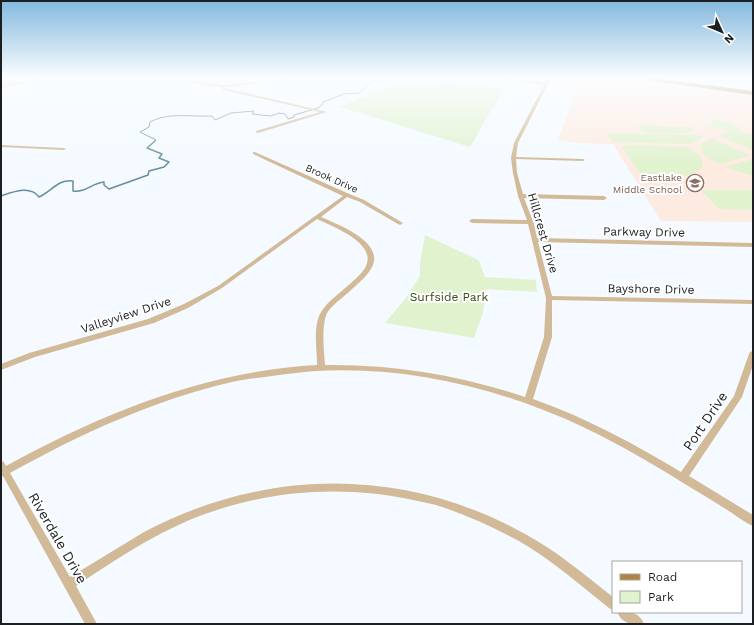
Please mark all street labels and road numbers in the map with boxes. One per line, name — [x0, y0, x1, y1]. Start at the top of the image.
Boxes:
street label: Brook Drive — [304, 162, 360, 195]
street label: Hillcrest Drive — [525, 191, 561, 275]
street label: Parkway Drive — [603, 224, 685, 240]
street label: Bayshore Drive — [607, 281, 695, 297]
street label: Valleyview Drive — [79, 294, 173, 336]
street label: Port Drive — [679, 389, 731, 453]
street label: Riverdale Drive — [25, 490, 91, 586]

